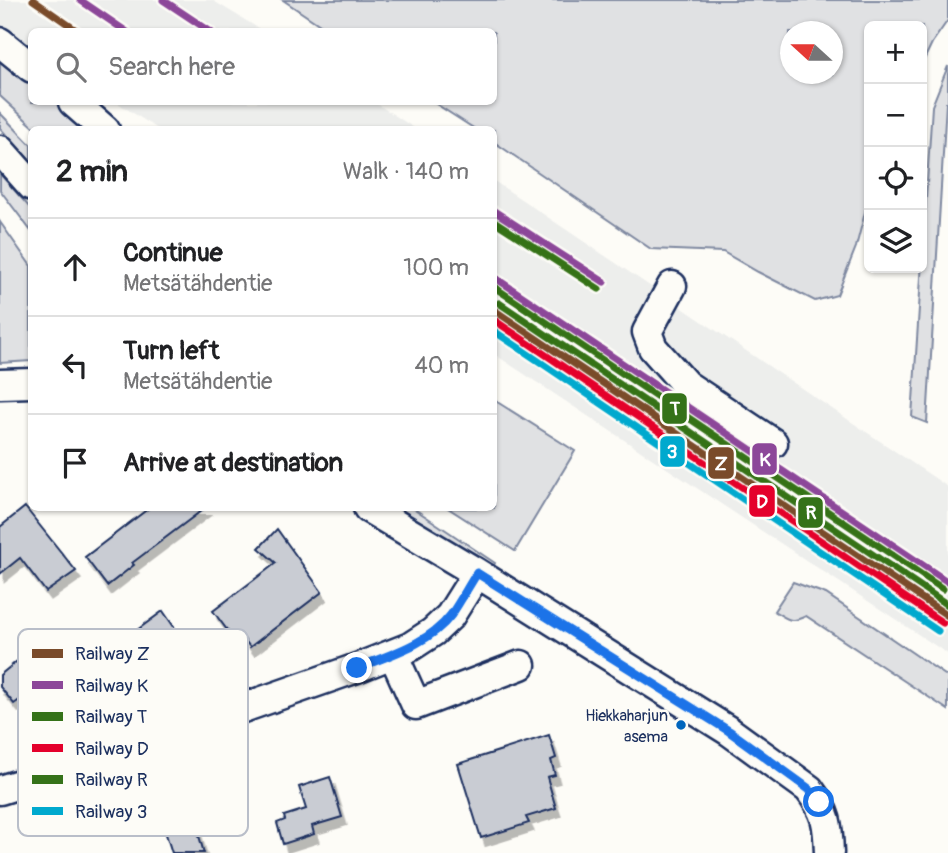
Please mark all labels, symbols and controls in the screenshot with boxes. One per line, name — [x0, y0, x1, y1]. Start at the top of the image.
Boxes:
north arrow — [780, 21, 843, 84]
map controls — [864, 21, 927, 273]
button: + — [864, 21, 927, 84]
search box — [28, 28, 497, 105]
icon: search — [52, 48, 90, 86]
text: Search here — [108, 51, 235, 83]
button: − — [864, 84, 927, 147]
button: locate — [864, 147, 927, 210]
text: 2 min — [56, 153, 128, 190]
text: Walk · 140 m — [343, 157, 469, 186]
button: layers — [864, 210, 927, 273]
text: Continue — [123, 237, 223, 269]
icon: ahead — [56, 248, 94, 286]
text: 100 m — [403, 253, 469, 282]
text: Metsätähdentie — [123, 269, 272, 298]
text: Turn left — [123, 335, 219, 367]
icon: left — [56, 346, 94, 384]
text: 40 m — [415, 351, 469, 380]
text: Metsätähdentie — [123, 367, 272, 396]
line badge: T — [661, 392, 688, 425]
text: T — [669, 397, 681, 421]
line badge: 3 — [659, 435, 686, 468]
text: 3 — [667, 440, 677, 464]
line badge: K — [751, 442, 778, 476]
icon: arrive — [56, 444, 94, 482]
line badge: Z — [707, 446, 735, 480]
text: Arrive at destination — [123, 447, 343, 479]
text: K — [759, 448, 771, 472]
text: Z — [715, 452, 728, 476]
line badge: D — [748, 484, 776, 518]
text: D — [756, 490, 768, 514]
line badge: R — [797, 496, 824, 529]
text: R — [805, 501, 817, 525]
legend — [18, 629, 248, 836]
text: Railway Z — [75, 642, 150, 666]
route end — [341, 652, 372, 683]
text: Railway K — [75, 674, 148, 698]
text: Railway T — [75, 705, 147, 729]
place label: Hiekkaharjun asema — [585, 706, 668, 747]
marker: Hiekkaharjun asema — [674, 718, 688, 732]
text: Railway D — [75, 737, 149, 761]
text: Railway R — [75, 768, 148, 792]
route start — [803, 786, 834, 817]
text: Railway 3 — [75, 800, 147, 824]

